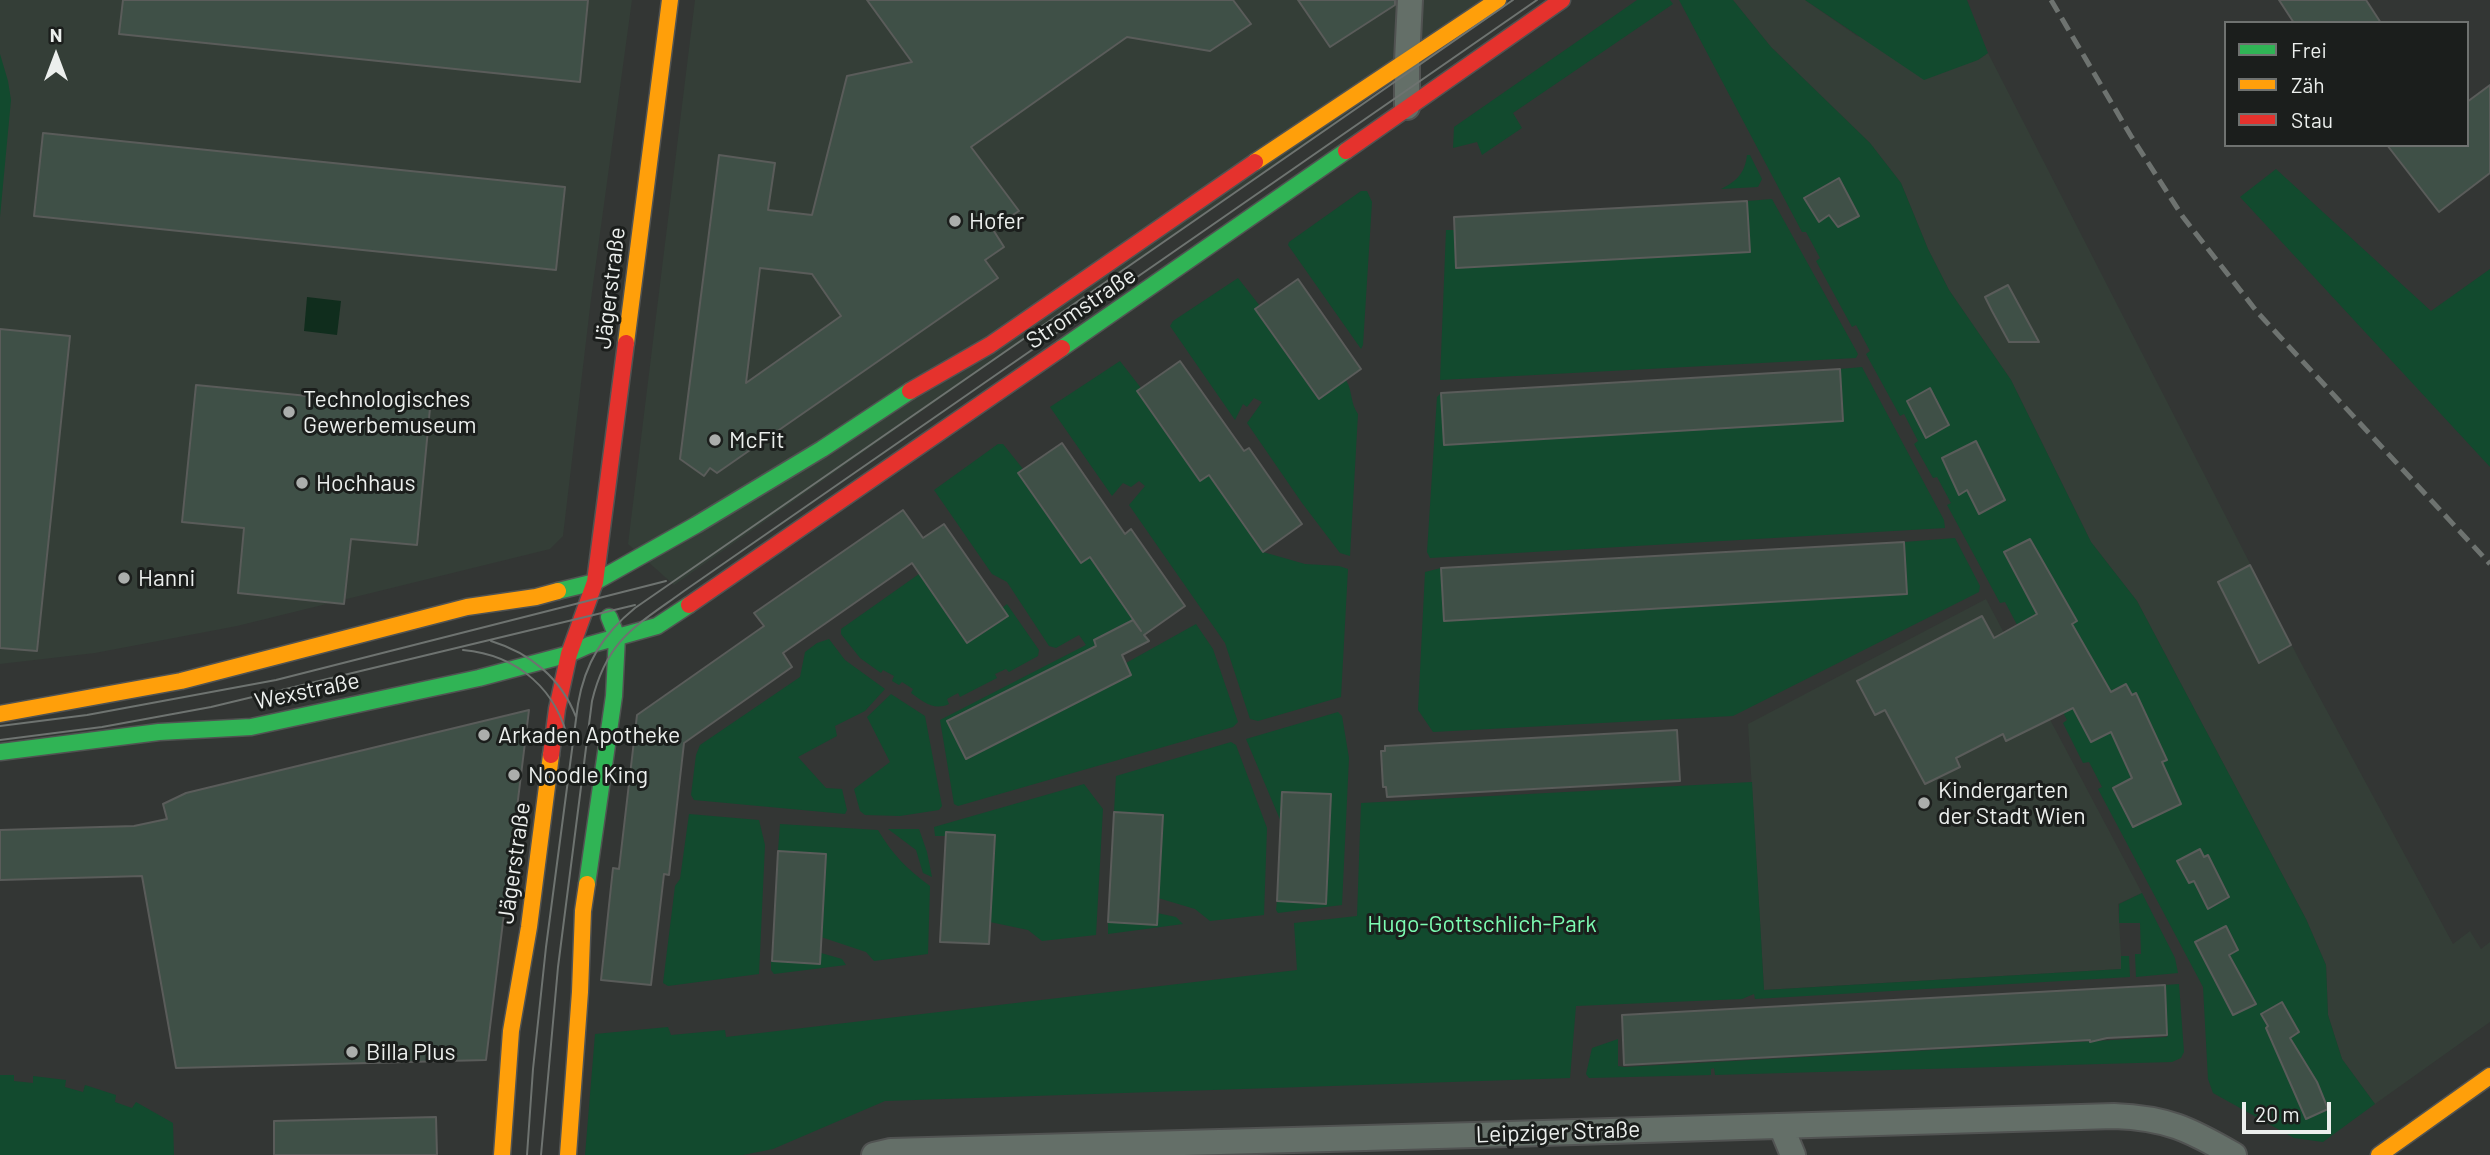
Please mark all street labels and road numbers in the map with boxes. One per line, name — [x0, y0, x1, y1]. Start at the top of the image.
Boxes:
street label: Jägerstraße — [589, 226, 631, 350]
street label: Stromstraße — [1021, 261, 1141, 355]
street label: Wexstraße — [252, 666, 362, 716]
street label: Jägerstraße — [492, 800, 536, 926]
street label: Leipziger Straße — [1475, 1115, 1641, 1149]

